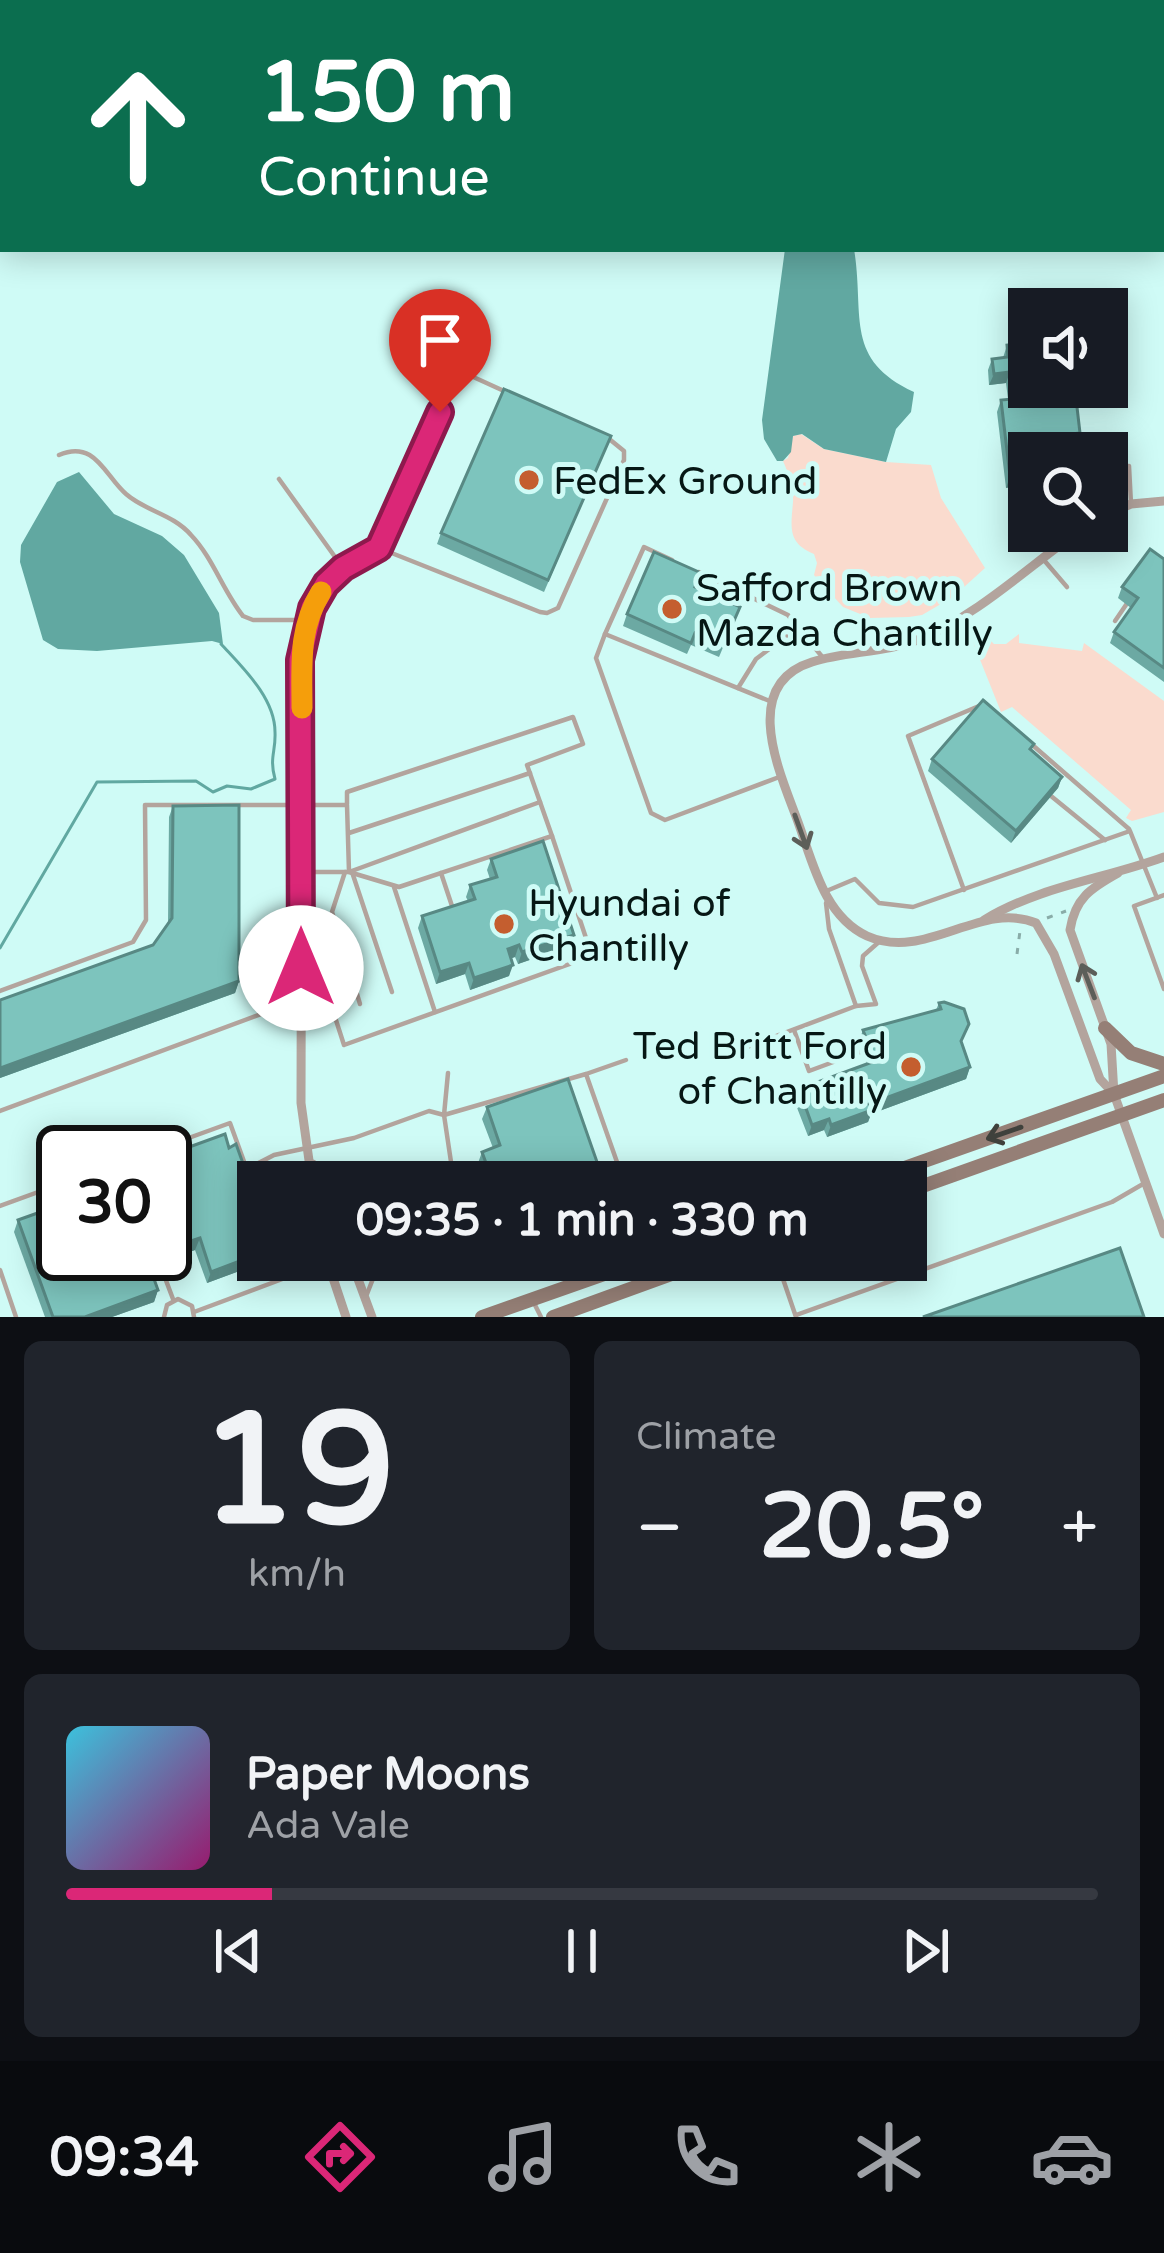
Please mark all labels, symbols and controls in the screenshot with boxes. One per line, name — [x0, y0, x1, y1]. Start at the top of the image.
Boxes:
text: 150 m — [258, 43, 515, 144]
icon: ahead — [60, 48, 216, 204]
text: Continue — [258, 145, 490, 210]
map controls — [1008, 288, 1128, 552]
button: sound — [1008, 288, 1128, 408]
pin — [389, 289, 491, 412]
icon: arrive — [407, 307, 473, 373]
button: search — [1008, 432, 1128, 552]
place label: FedEx Ground — [553, 458, 817, 505]
marker: FedEx Ground — [516, 467, 542, 493]
place label: Safford Brown Mazda Chantilly — [696, 565, 993, 657]
marker: Safford Brown Mazda Chantilly — [659, 596, 685, 622]
one-way arrow — [792, 813, 814, 850]
place label: Hyundai of Chantilly — [528, 880, 730, 972]
position arrow — [238, 905, 364, 1031]
marker: Hyundai of Chantilly — [491, 911, 517, 937]
one-way arrow — [1075, 964, 1097, 1001]
place label: Ted Britt Ford of Chantilly — [633, 1023, 887, 1115]
marker: Ted Britt Ford of Chantilly — [898, 1054, 924, 1080]
one-way arrow — [986, 1124, 1023, 1145]
speed limit sign: 30 — [36, 1125, 192, 1281]
text: 09:35 · 1 min · 330 m — [356, 1194, 808, 1248]
text: 19 — [199, 1378, 395, 1566]
text: Climate — [636, 1413, 776, 1460]
text: 20.5° — [759, 1473, 985, 1582]
text: − — [636, 1488, 683, 1568]
text: + — [1061, 1488, 1098, 1568]
text: km/h — [248, 1550, 346, 1597]
text: Paper Moons — [246, 1748, 530, 1802]
text: Ada Vale — [246, 1802, 410, 1849]
icon: previous — [205, 1918, 271, 1984]
icon: pause — [549, 1918, 615, 1984]
icon: next — [893, 1918, 959, 1984]
icon: directions — [298, 2115, 382, 2199]
icon: music — [481, 2115, 565, 2199]
icon: phone — [664, 2115, 748, 2199]
icon: climate — [847, 2115, 931, 2199]
icon: car — [1030, 2115, 1114, 2199]
text: 09:34 — [50, 2125, 199, 2190]

